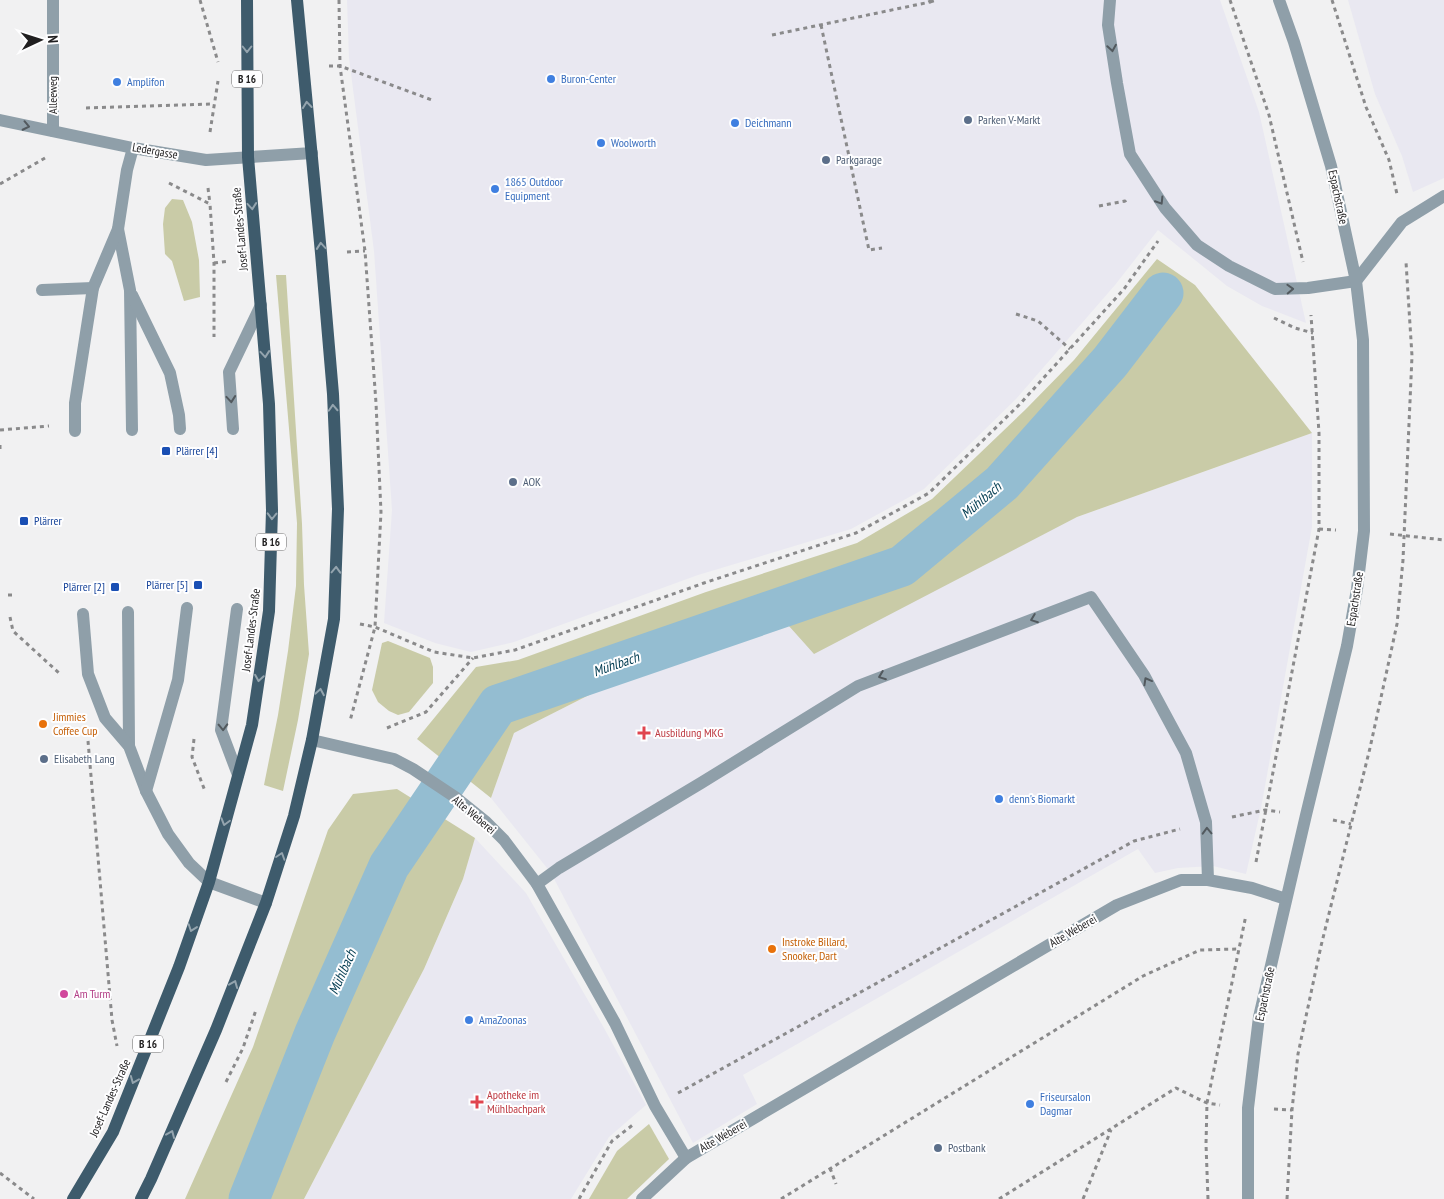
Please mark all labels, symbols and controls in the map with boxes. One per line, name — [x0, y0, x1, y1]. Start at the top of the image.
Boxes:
north arrow — [15, 15, 65, 65]
text: N — [44, 35, 62, 43]
one-way arrow — [1106, 44, 1116, 53]
one-way arrow — [242, 45, 252, 53]
road number: B 16 — [232, 70, 262, 88]
place label: Buron-Center — [561, 71, 617, 86]
marker: Buron-Center — [545, 73, 557, 85]
place label: Amplifon — [127, 74, 165, 89]
street label: Alleeweg — [45, 76, 60, 114]
marker: Amplifon — [111, 76, 123, 88]
one-way arrow — [302, 101, 313, 109]
place label: Parken V-Markt — [978, 112, 1041, 127]
marker: Parken V-Markt — [962, 114, 974, 126]
place label: Deichmann — [745, 115, 792, 130]
marker: Deichmann — [729, 117, 741, 129]
one-way arrow — [22, 120, 31, 130]
place label: Woolworth — [611, 135, 656, 150]
marker: Woolworth — [595, 137, 607, 149]
street label: Ledergasse — [131, 139, 179, 162]
place label: Parkgarage — [836, 152, 882, 167]
marker: Parkgarage — [820, 154, 832, 166]
street label: Espachstraße — [1325, 168, 1352, 225]
place label: 1865 Outdoor Equipment — [505, 174, 564, 203]
marker: 1865 Outdoor Equipment — [489, 183, 501, 195]
street label: Josef-Landes-Straße — [228, 187, 251, 272]
one-way arrow — [1154, 195, 1163, 204]
one-way arrow — [247, 202, 258, 210]
one-way arrow — [316, 242, 327, 250]
one-way arrow — [1286, 283, 1294, 294]
one-way arrow — [259, 350, 270, 358]
one-way arrow — [225, 395, 236, 403]
one-way arrow — [328, 404, 339, 412]
place label: Plärrer [4] — [176, 443, 218, 458]
marker: Plärrer [4] — [160, 445, 172, 457]
place label: AOK — [523, 474, 541, 489]
marker: AOK — [507, 476, 519, 488]
water label: Mühlbach — [957, 477, 1006, 522]
one-way arrow — [267, 512, 277, 520]
place label: Plärrer — [34, 513, 63, 528]
marker: Plärrer — [18, 515, 30, 527]
road number: B 16 — [256, 534, 286, 550]
one-way arrow — [330, 566, 341, 574]
street label: Espachstraße — [1343, 571, 1366, 627]
place label: Plärrer [5] — [146, 577, 188, 592]
place label: Plärrer [2] — [63, 579, 105, 594]
marker: Plärrer [5] — [192, 579, 204, 591]
marker: Plärrer [2] — [109, 581, 121, 593]
street label: Josef-Landes-Straße — [238, 588, 263, 673]
one-way arrow — [1030, 612, 1039, 623]
water label: Mühlbach — [591, 648, 642, 680]
one-way arrow — [878, 670, 887, 681]
one-way arrow — [255, 673, 265, 682]
one-way arrow — [1143, 678, 1153, 687]
one-way arrow — [315, 687, 325, 696]
place label: Jimmies Coffee Cup — [52, 709, 97, 738]
marker: Jimmies Coffee Cup — [37, 718, 49, 730]
one-way arrow — [218, 723, 228, 731]
place label: Ausbildung MKG — [655, 725, 723, 740]
marker: Ausbildung MKG — [637, 726, 651, 740]
place label: Elisabeth Lang — [54, 751, 115, 766]
marker: Elisabeth Lang — [38, 753, 50, 765]
place label: denn's Biomarkt — [1009, 791, 1076, 806]
street label: Alte Weberei — [449, 792, 499, 837]
marker: denn's Biomarkt — [993, 793, 1005, 805]
one-way arrow — [221, 818, 231, 826]
one-way arrow — [1201, 827, 1212, 835]
one-way arrow — [276, 853, 286, 861]
street label: Alte Weberei — [1046, 911, 1099, 950]
one-way arrow — [188, 923, 198, 932]
place label: Instroke Billard, Snooker, Dart — [782, 934, 847, 963]
marker: Instroke Billard, Snooker, Dart — [766, 943, 778, 955]
water label: Mühlbach — [324, 946, 360, 997]
street label: Espachstraße — [1251, 965, 1278, 1022]
one-way arrow — [228, 980, 238, 989]
place label: Am Turm — [74, 986, 111, 1001]
marker: Am Turm — [58, 988, 70, 1000]
place label: AmaZoonas — [479, 1012, 527, 1027]
marker: AmaZoonas — [463, 1014, 475, 1026]
road number: B 16 — [133, 1036, 163, 1052]
street label: Josef-Landes-Straße — [85, 1057, 133, 1140]
one-way arrow — [130, 1075, 140, 1084]
place label: Apotheke im Mühlbachpark — [487, 1087, 546, 1116]
place label: Friseursalon Dagmar — [1040, 1089, 1090, 1118]
marker: Apotheke im Mühlbachpark — [471, 1096, 483, 1108]
marker: Friseursalon Dagmar — [1024, 1098, 1036, 1110]
street label: Alte Weberei — [696, 1116, 749, 1155]
one-way arrow — [164, 1130, 175, 1139]
place label: Postbank — [948, 1140, 986, 1155]
marker: Postbank — [932, 1142, 944, 1154]

